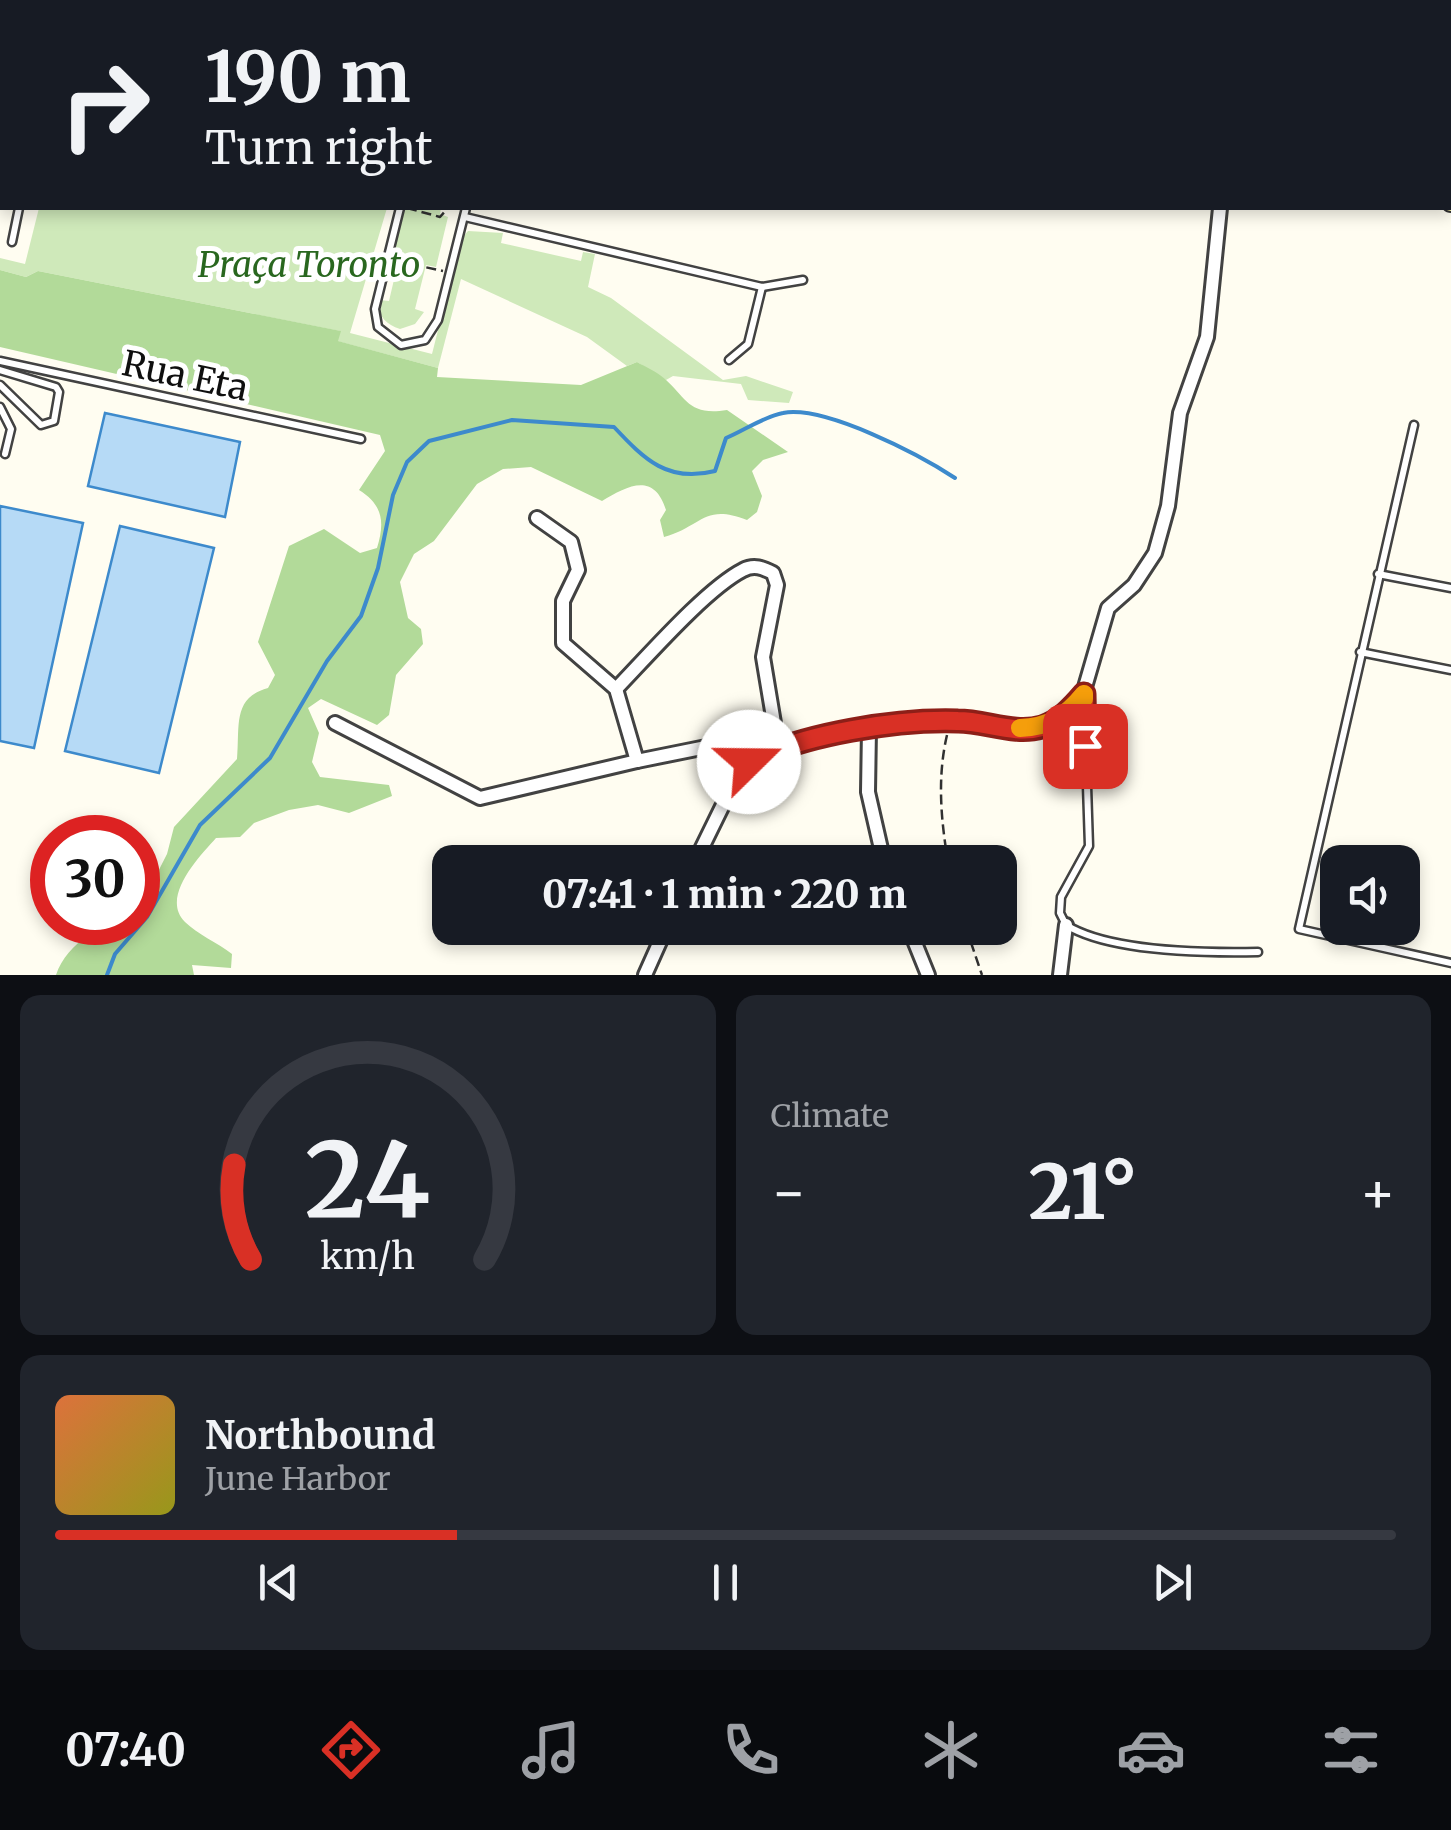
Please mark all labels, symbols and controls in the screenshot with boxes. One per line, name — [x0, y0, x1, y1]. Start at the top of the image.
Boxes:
text: 190 m — [205, 33, 411, 121]
icon: right — [40, 40, 170, 170]
text: Turn right — [205, 120, 433, 176]
park label: Praça Toronto — [198, 243, 420, 287]
street label: Rua Eta — [118, 341, 252, 411]
pin — [1043, 704, 1128, 789]
position arrow — [697, 710, 801, 814]
icon: arrive — [1058, 719, 1113, 774]
speed limit sign: 30 — [30, 815, 160, 945]
map controls — [1320, 845, 1420, 945]
button: sound — [1320, 845, 1420, 945]
text: 07:41 · 1 min · 220 m — [542, 871, 907, 918]
text: Climate — [771, 1096, 889, 1136]
text: 24 — [305, 1115, 430, 1245]
text: 21° — [1029, 1145, 1138, 1239]
text: − — [771, 1158, 807, 1227]
text: + — [1359, 1158, 1396, 1227]
text: km/h — [320, 1234, 415, 1279]
text: Northbound — [205, 1412, 435, 1459]
text: June Harbor — [205, 1459, 391, 1499]
icon: previous — [251, 1555, 306, 1610]
icon: pause — [698, 1555, 753, 1610]
icon: next — [1145, 1555, 1200, 1610]
icon: directions — [316, 1715, 386, 1785]
icon: music — [516, 1715, 586, 1785]
icon: phone — [716, 1715, 786, 1785]
icon: climate — [916, 1715, 986, 1785]
icon: car — [1116, 1715, 1186, 1785]
icon: filters — [1316, 1715, 1386, 1785]
text: 07:40 — [65, 1722, 186, 1778]

